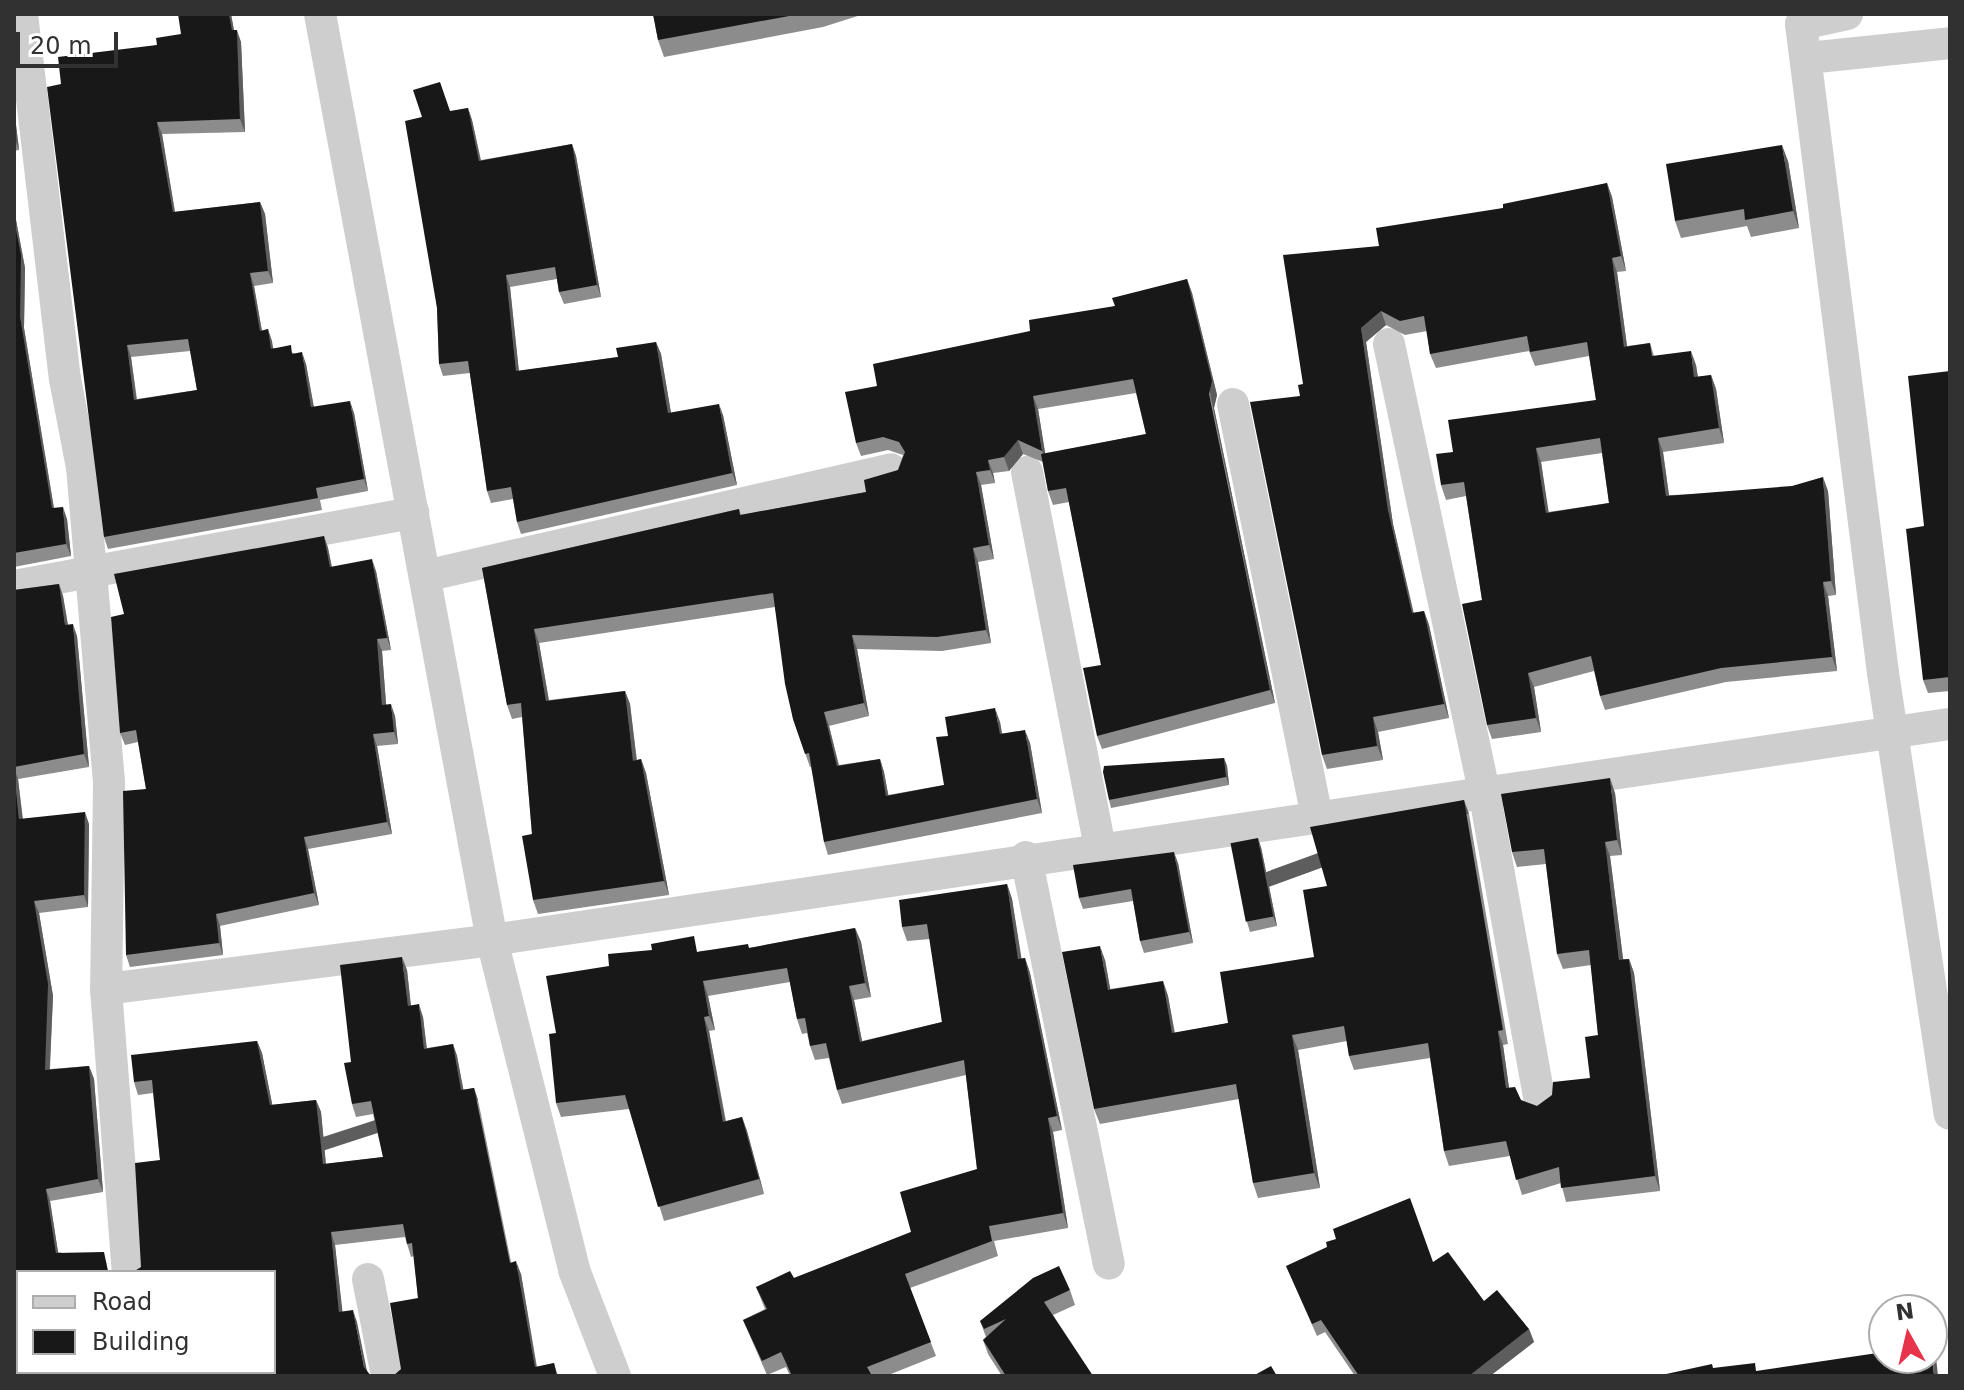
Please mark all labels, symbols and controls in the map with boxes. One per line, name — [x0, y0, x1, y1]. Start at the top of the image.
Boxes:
scale bar — [20, 16, 122, 66]
text: 20 m — [30, 32, 92, 60]
legend — [16, 1270, 276, 1374]
text: Road — [92, 1288, 152, 1316]
north arrow — [1868, 1294, 1948, 1374]
text: N — [1894, 1298, 1916, 1325]
text: Building — [92, 1328, 189, 1356]

